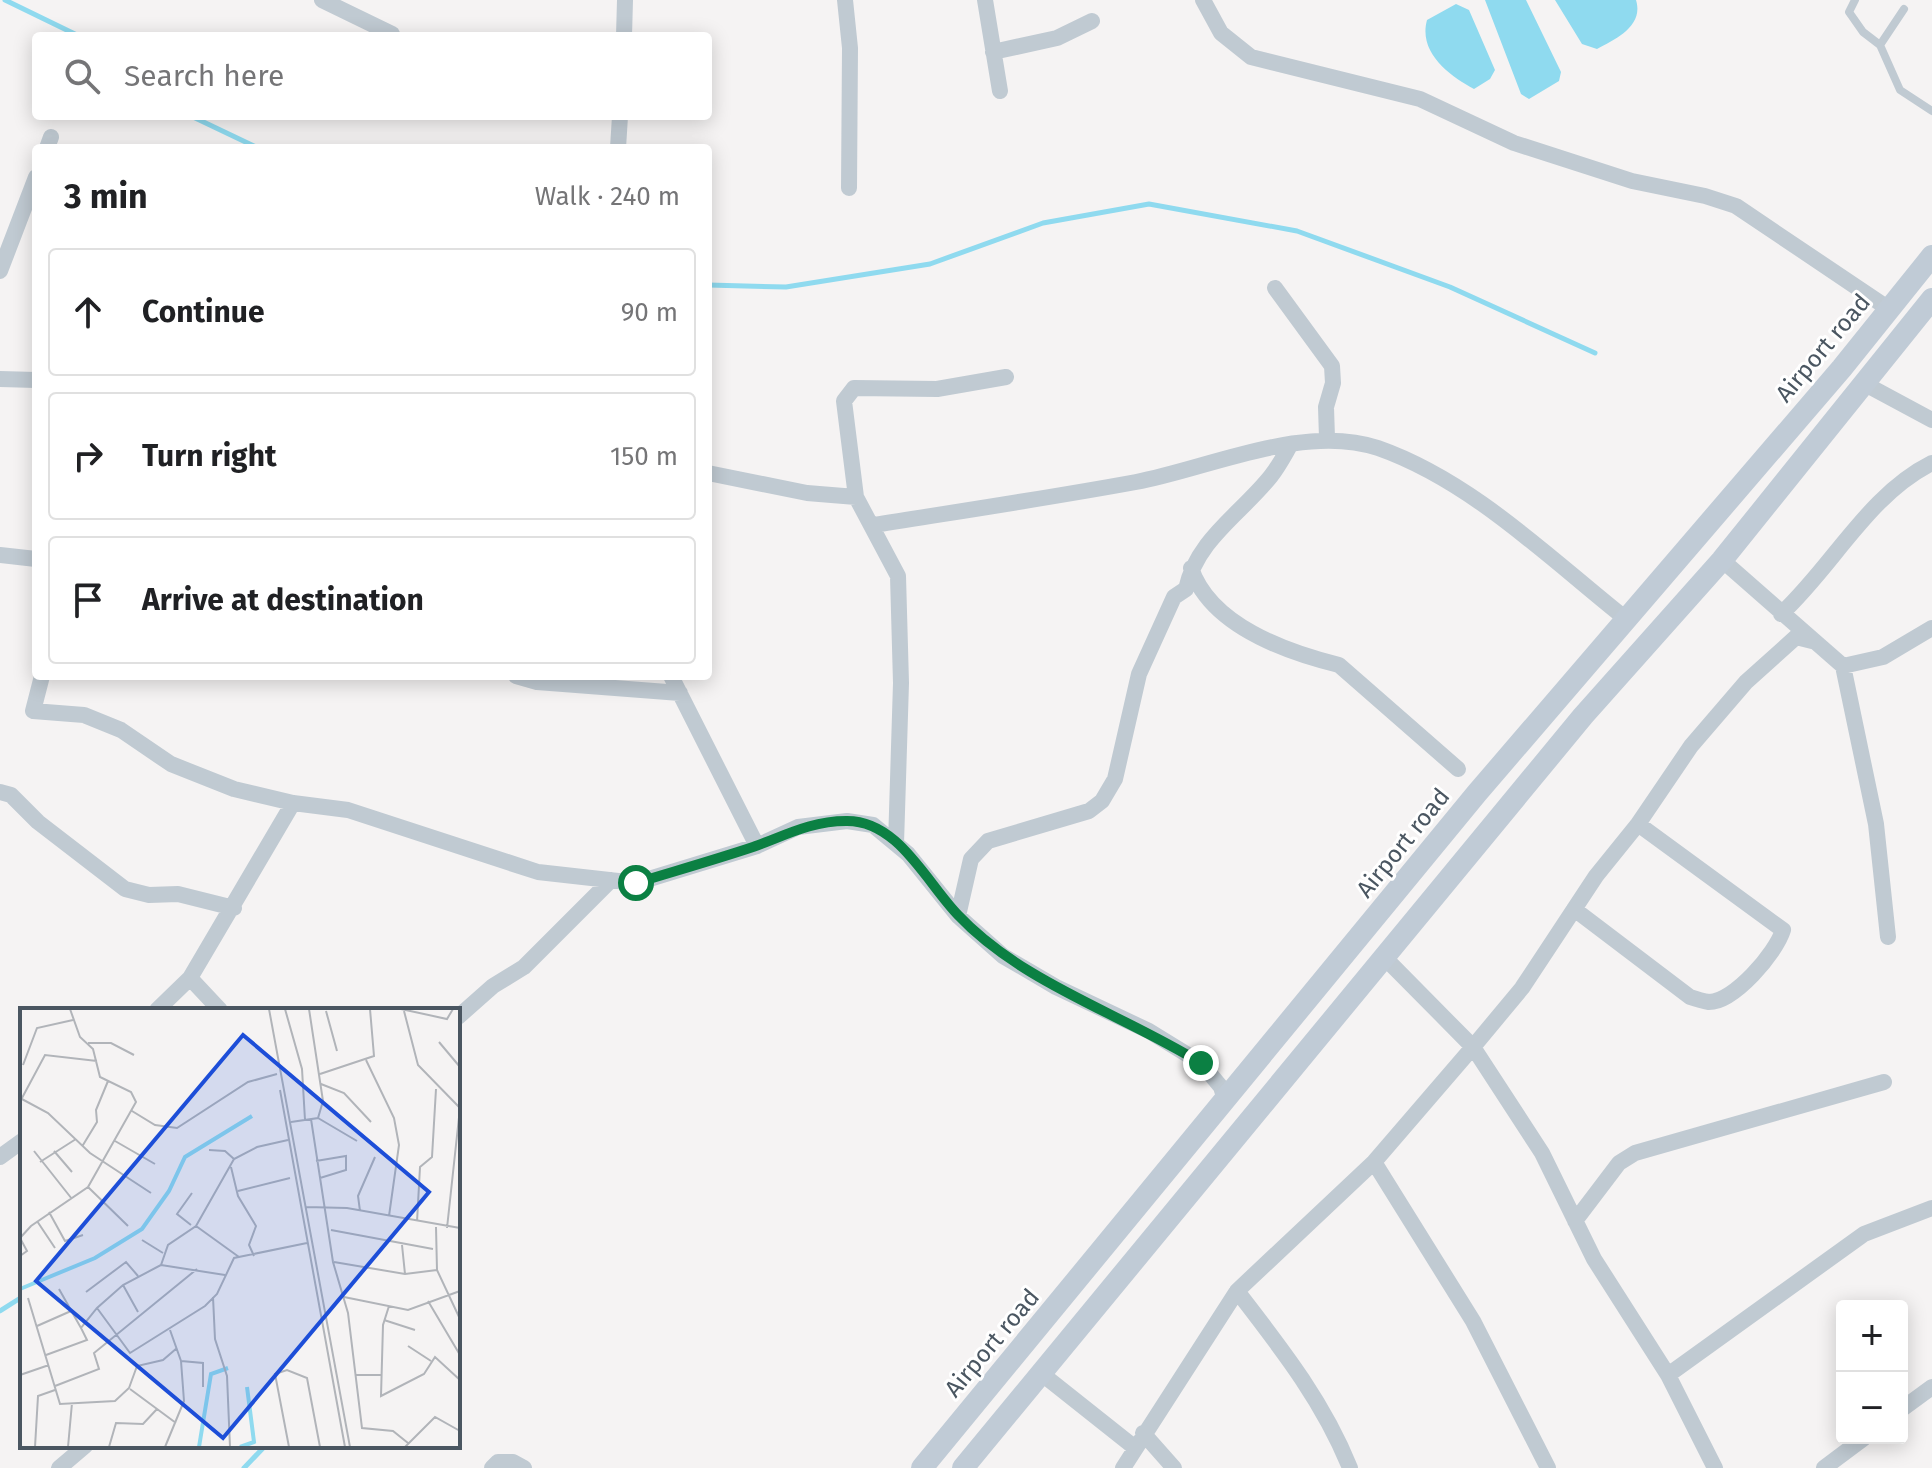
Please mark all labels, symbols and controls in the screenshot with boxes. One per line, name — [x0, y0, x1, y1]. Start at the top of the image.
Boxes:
search box — [32, 32, 712, 120]
icon: search — [60, 54, 104, 98]
text: Search here — [124, 58, 284, 94]
text: 3 min — [64, 176, 148, 217]
text: Walk · 240 m — [535, 181, 680, 212]
street label: Airport road — [1770, 288, 1876, 408]
icon: ahead — [66, 290, 110, 334]
text: Continue — [142, 294, 265, 330]
text: 90 m — [621, 297, 678, 328]
icon: right — [66, 434, 110, 478]
text: Turn right — [142, 438, 277, 474]
text: 150 m — [610, 441, 678, 472]
icon: arrive — [66, 578, 110, 622]
text: Arrive at destination — [142, 582, 424, 618]
street label: Airport road — [1351, 783, 1455, 903]
route start — [618, 865, 654, 901]
inset map — [20, 1008, 460, 1448]
route end — [1183, 1045, 1219, 1081]
street label: Airport road — [939, 1283, 1045, 1403]
map controls — [1836, 1300, 1908, 1444]
button: + — [1836, 1300, 1908, 1372]
button: − — [1836, 1372, 1908, 1444]

